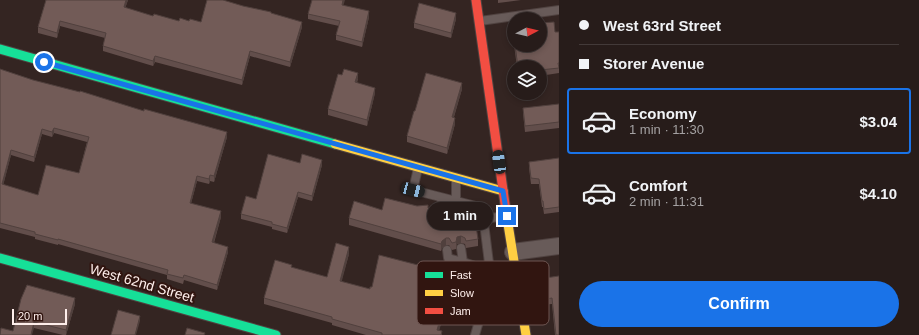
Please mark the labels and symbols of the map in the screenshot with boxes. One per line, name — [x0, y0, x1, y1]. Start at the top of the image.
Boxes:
north arrow — [507, 12, 547, 52]
route start — [35, 53, 53, 71]
car — [491, 149, 507, 175]
car — [400, 181, 426, 199]
callout: 1 min — [427, 202, 493, 230]
route end — [498, 207, 516, 225]
street label: West 62nd Street — [88, 260, 196, 306]
legend — [417, 261, 549, 325]
text: Fast — [450, 269, 471, 281]
text: Slow — [450, 287, 474, 299]
text: Jam — [450, 305, 471, 317]
scale bar — [12, 307, 67, 326]

